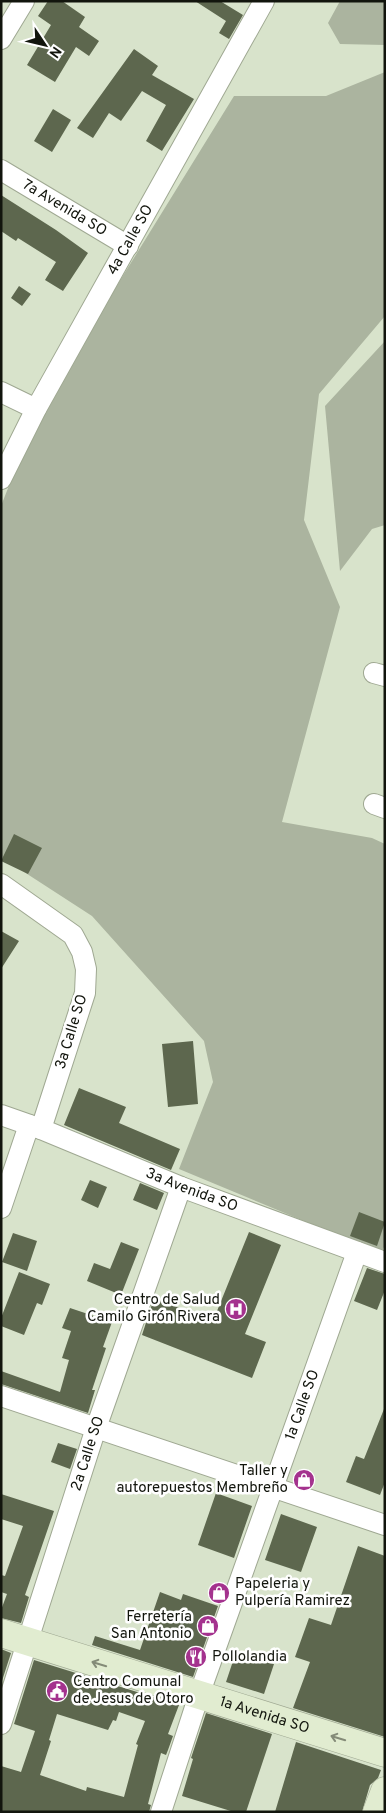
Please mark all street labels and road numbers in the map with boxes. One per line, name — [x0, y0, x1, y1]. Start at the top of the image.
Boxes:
street label: 7a Avenida SO — [19, 175, 110, 241]
street label: 4a Calle SO — [103, 201, 158, 278]
street label: 3a Calle SO — [52, 992, 92, 1072]
street label: 3a Avenida SO — [143, 1164, 240, 1217]
street label: 1a Calle SO — [281, 1367, 324, 1443]
street label: 2a Calle SO — [67, 1414, 109, 1493]
street label: 1a Avenida SO — [217, 1692, 312, 1738]

